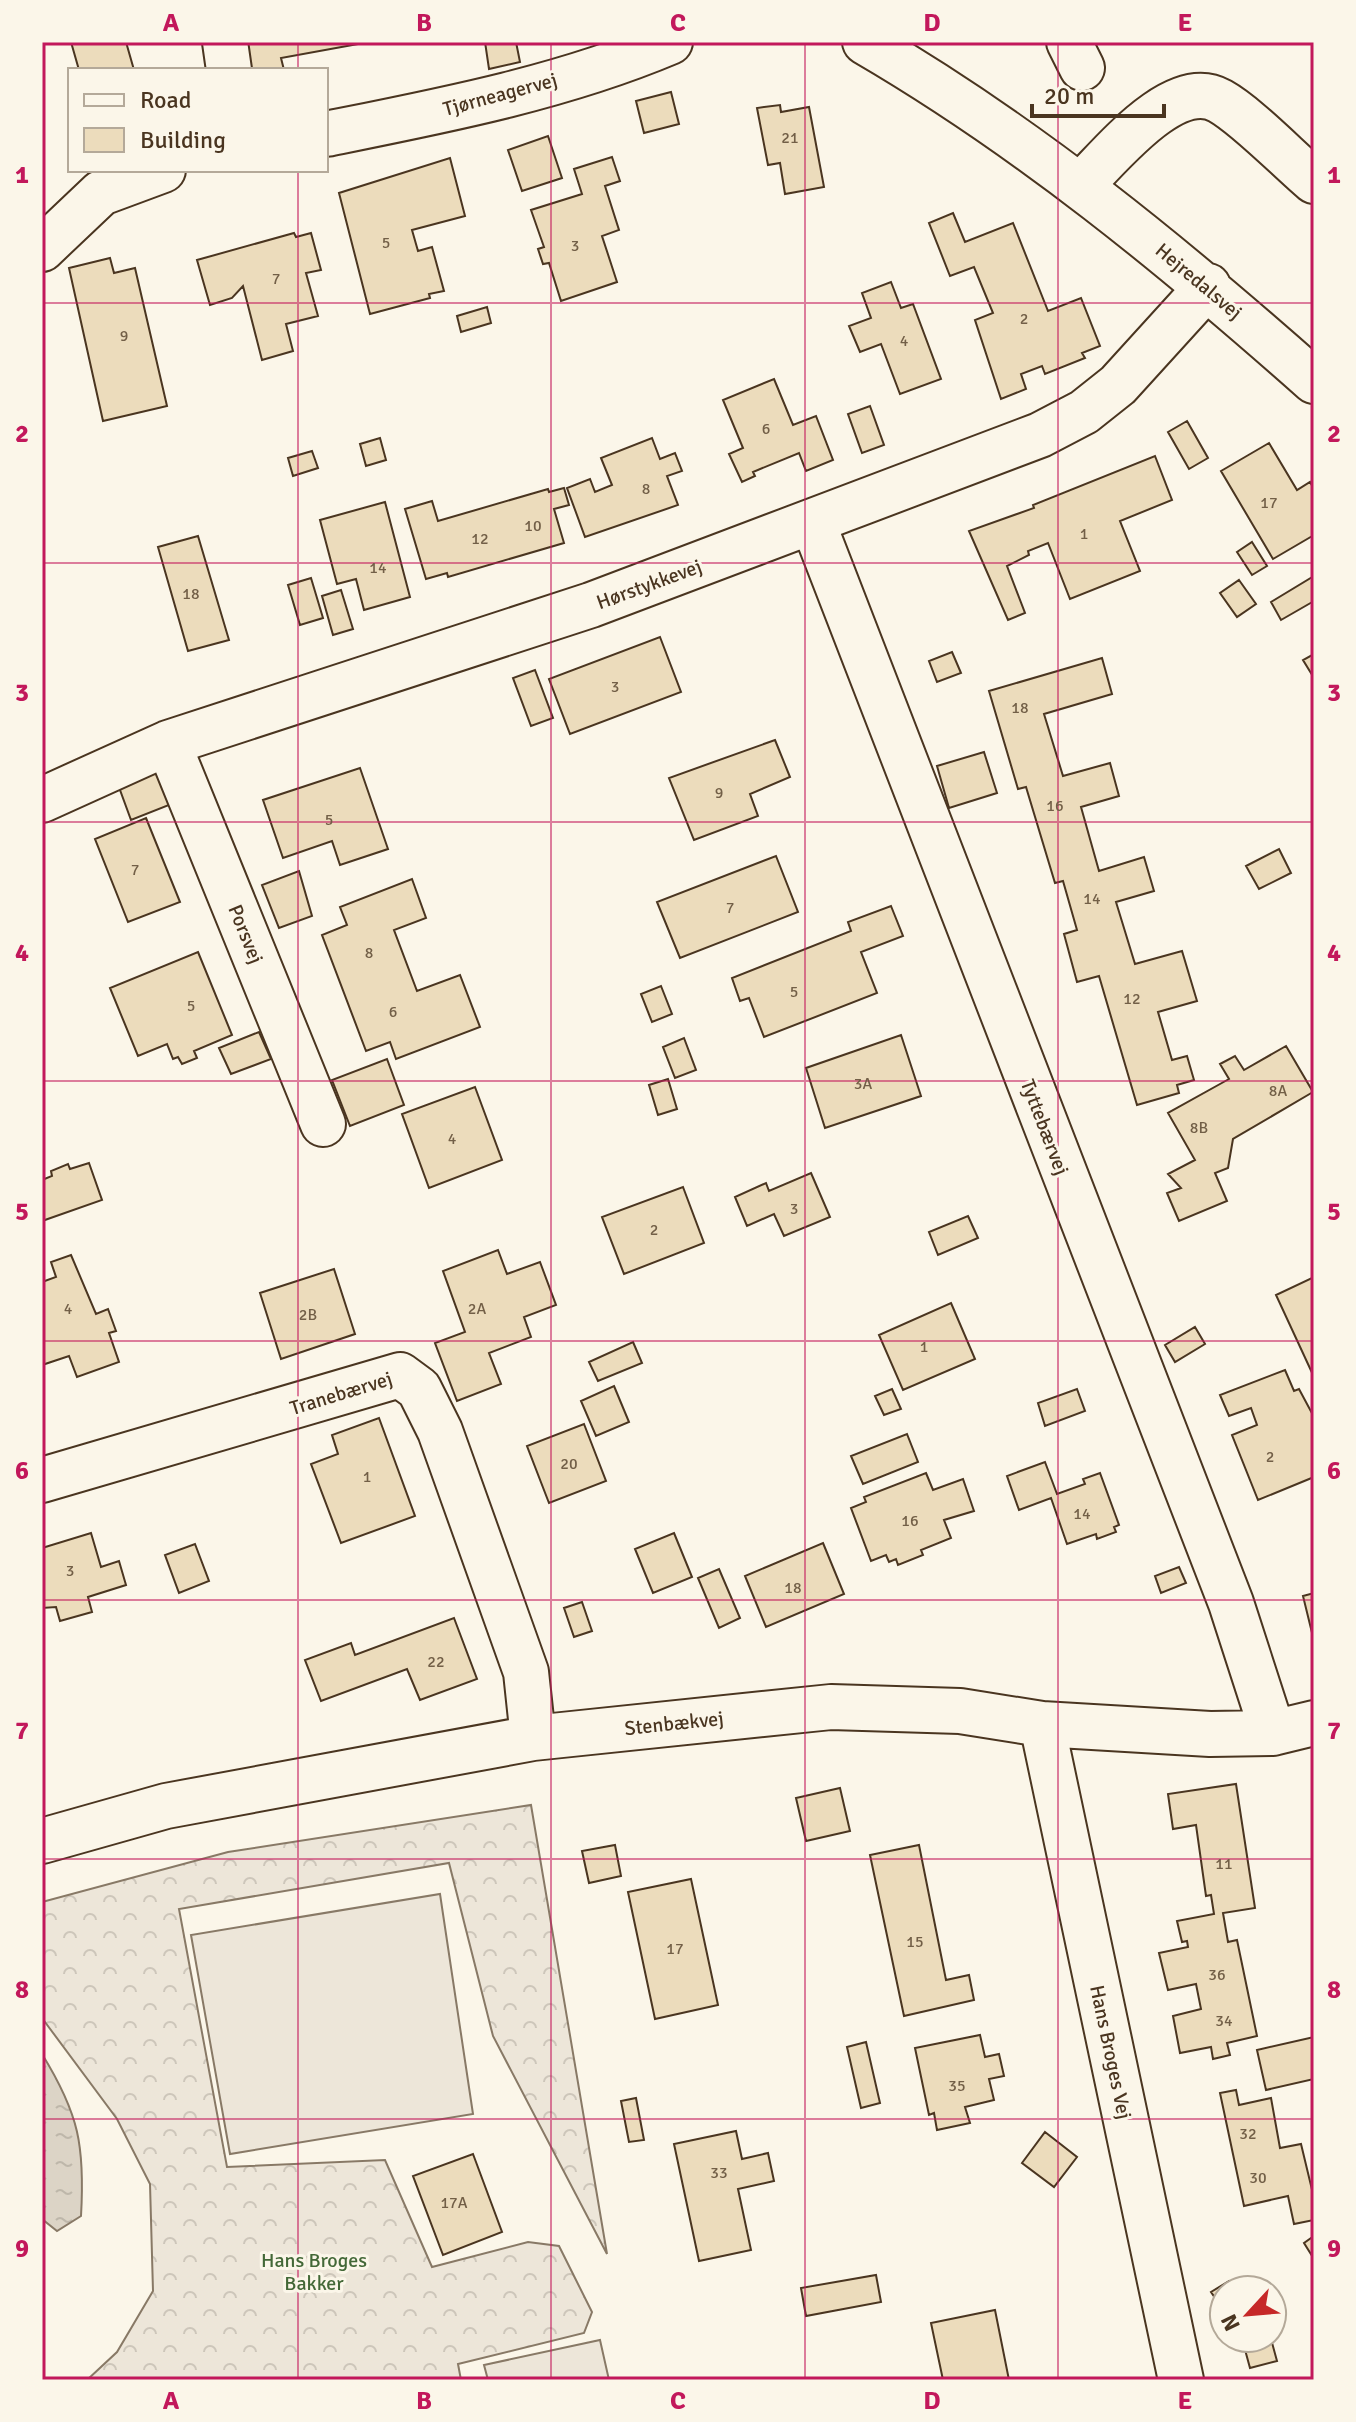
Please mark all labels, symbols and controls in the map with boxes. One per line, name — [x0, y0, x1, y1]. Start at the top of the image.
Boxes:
text: A — [163, 7, 180, 39]
text: B — [416, 7, 432, 39]
text: C — [670, 7, 686, 39]
text: D — [923, 7, 941, 39]
text: E — [1178, 7, 1192, 39]
street label: Tjørneagervej — [440, 67, 560, 122]
legend — [68, 68, 328, 172]
scale bar — [1032, 68, 1164, 118]
text: 20 m — [1044, 81, 1094, 111]
text: Road — [140, 85, 191, 115]
text: Building — [140, 125, 226, 155]
house number: 21 — [781, 128, 799, 148]
text: 1 — [15, 159, 29, 191]
text: 1 — [1327, 159, 1341, 191]
house number: 5 — [382, 233, 390, 253]
house number: 3 — [571, 236, 579, 256]
street label: Hejredalsvej — [1150, 238, 1247, 325]
house number: 7 — [272, 269, 280, 289]
house number: 2 — [1020, 309, 1028, 329]
house number: 9 — [120, 326, 128, 346]
house number: 4 — [900, 331, 909, 351]
text: 2 — [15, 418, 29, 450]
text: 2 — [1327, 418, 1341, 450]
house number: 6 — [762, 419, 770, 439]
house number: 8 — [642, 479, 650, 499]
house number: 17 — [1260, 493, 1278, 513]
house number: 10 — [524, 516, 542, 536]
house number: 1 — [1080, 524, 1088, 544]
house number: 12 — [471, 529, 489, 549]
street label: Hørstykkevej — [593, 554, 705, 615]
house number: 14 — [369, 558, 387, 578]
house number: 18 — [182, 584, 200, 604]
text: 3 — [15, 677, 29, 709]
house number: 3 — [611, 677, 619, 697]
text: 3 — [1327, 677, 1341, 709]
house number: 18 — [1011, 698, 1029, 718]
house number: 9 — [715, 783, 723, 803]
house number: 16 — [1046, 796, 1064, 816]
house number: 5 — [325, 810, 333, 830]
house number: 7 — [131, 860, 139, 880]
house number: 14 — [1083, 889, 1101, 909]
house number: 7 — [726, 898, 734, 918]
street label: Porsvej — [222, 901, 269, 967]
text: 4 — [15, 937, 29, 969]
text: 4 — [1327, 937, 1341, 969]
house number: 8 — [365, 943, 373, 963]
house number: 5 — [790, 982, 798, 1002]
house number: 12 — [1123, 989, 1141, 1009]
house number: 5 — [187, 996, 195, 1016]
house number: 6 — [389, 1002, 397, 1022]
house number: 3A — [854, 1074, 872, 1094]
street label: Tyttebærvej — [1015, 1076, 1074, 1179]
house number: 8A — [1269, 1081, 1287, 1101]
house number: 8B — [1190, 1118, 1208, 1138]
house number: 4 — [448, 1129, 457, 1149]
text: 5 — [15, 1196, 29, 1228]
text: 5 — [1327, 1196, 1341, 1228]
house number: 3 — [790, 1199, 798, 1219]
house number: 2 — [650, 1220, 658, 1240]
house number: 4 — [64, 1299, 73, 1319]
house number: 2A — [468, 1299, 486, 1319]
house number: 2B — [299, 1305, 317, 1325]
house number: 1 — [920, 1337, 928, 1357]
street label: Tranebærvej — [287, 1366, 395, 1421]
house number: 2 — [1266, 1447, 1274, 1467]
house number: 20 — [560, 1454, 578, 1474]
text: 6 — [15, 1455, 29, 1487]
text: 6 — [1327, 1455, 1341, 1487]
house number: 1 — [363, 1467, 371, 1487]
house number: 14 — [1073, 1504, 1091, 1524]
house number: 16 — [901, 1511, 919, 1531]
house number: 3 — [66, 1561, 74, 1581]
house number: 18 — [784, 1578, 802, 1598]
house number: 22 — [427, 1652, 445, 1672]
street label: Stenbækvej — [623, 1706, 725, 1741]
text: 7 — [15, 1715, 29, 1747]
text: 7 — [1327, 1715, 1341, 1747]
house number: 11 — [1215, 1854, 1233, 1874]
house number: 15 — [906, 1932, 924, 1952]
house number: 17 — [666, 1939, 684, 1959]
house number: 36 — [1208, 1965, 1226, 1985]
text: 8 — [15, 1974, 29, 2006]
text: 8 — [1327, 1974, 1341, 2006]
street label: Hans Broges Vej — [1084, 1983, 1137, 2122]
house number: 34 — [1215, 2011, 1233, 2031]
house number: 35 — [948, 2076, 966, 2096]
house number: 32 — [1239, 2124, 1257, 2144]
house number: 33 — [710, 2163, 728, 2183]
house number: 30 — [1249, 2168, 1267, 2188]
house number: 17A — [440, 2193, 468, 2213]
text: 9 — [15, 2233, 29, 2265]
text: 9 — [1327, 2233, 1341, 2265]
park label: Hans Broges Bakker — [261, 2248, 367, 2296]
north arrow — [1208, 2274, 1288, 2354]
text: N — [1215, 2310, 1246, 2335]
text: A — [163, 2385, 180, 2417]
text: B — [416, 2385, 432, 2417]
text: C — [670, 2385, 686, 2417]
text: D — [923, 2385, 941, 2417]
text: E — [1178, 2385, 1192, 2417]

